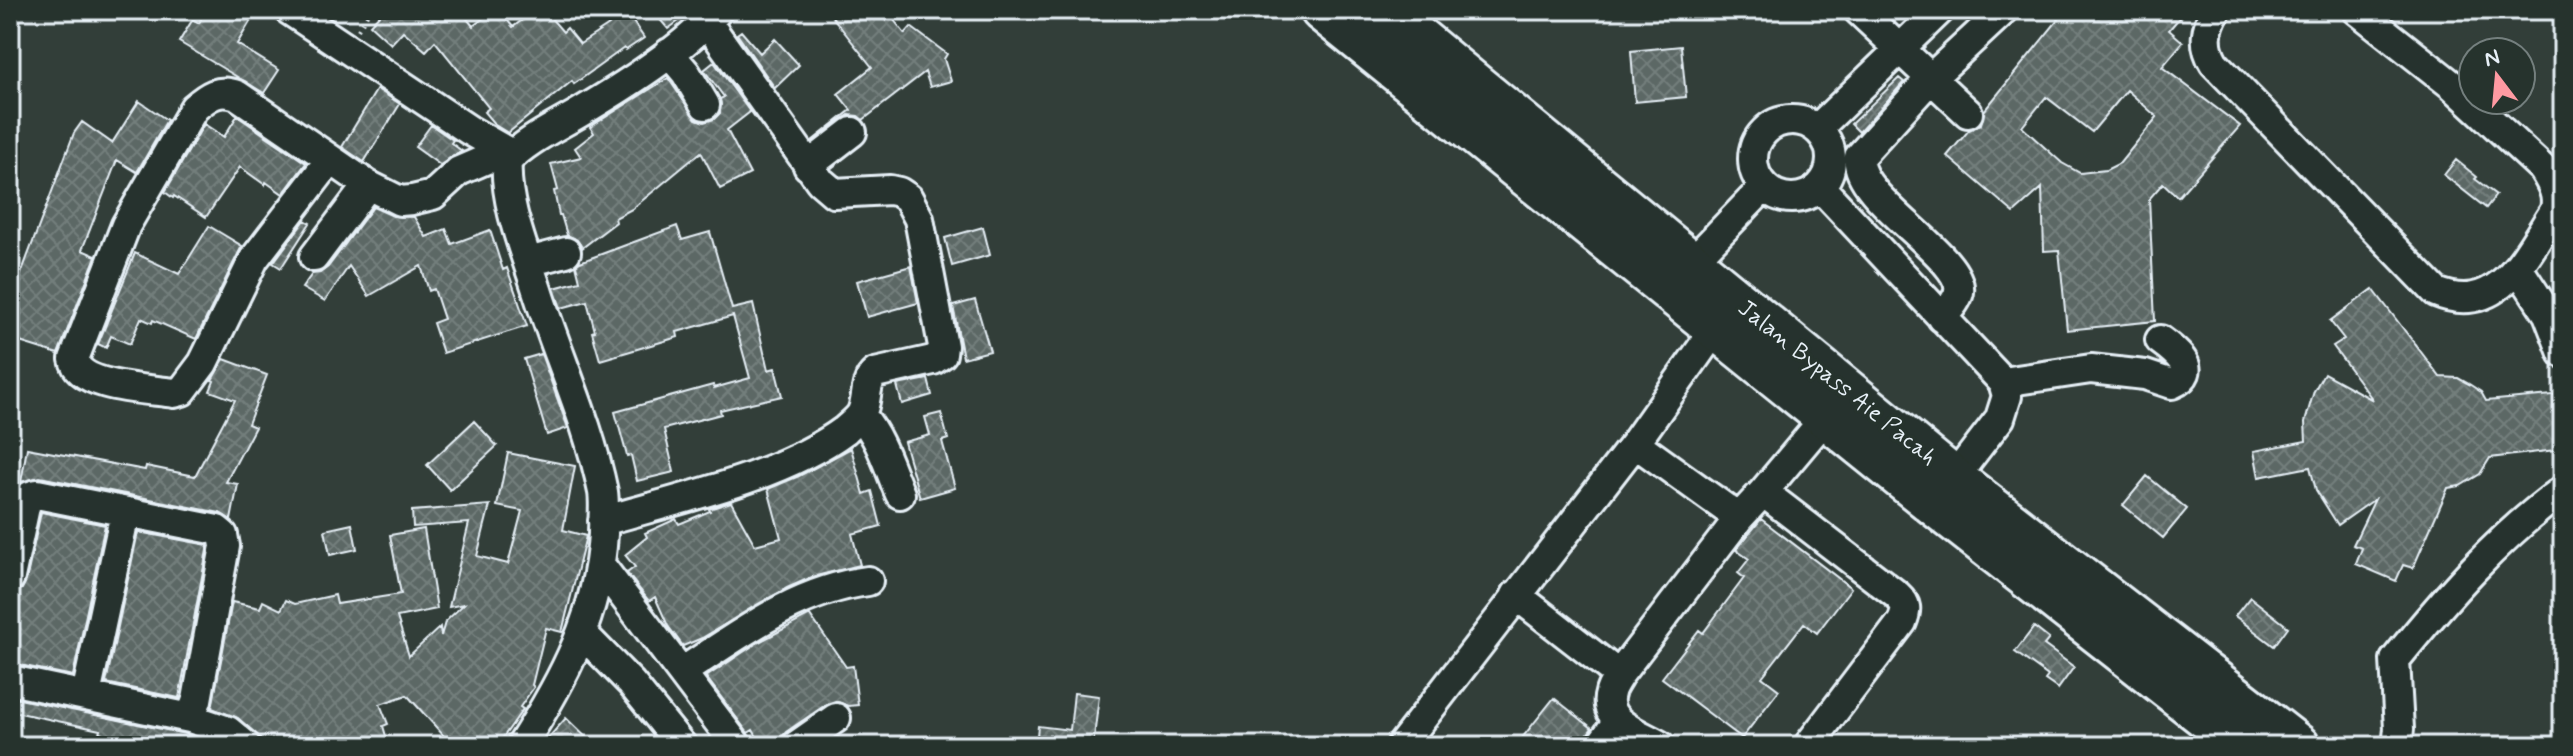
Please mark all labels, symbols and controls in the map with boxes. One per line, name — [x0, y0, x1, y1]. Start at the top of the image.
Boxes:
north arrow — [2457, 36, 2537, 116]
text: N — [2481, 43, 2503, 74]
street label: Jalan Bypass Aie Pacah — [1731, 293, 1943, 473]

